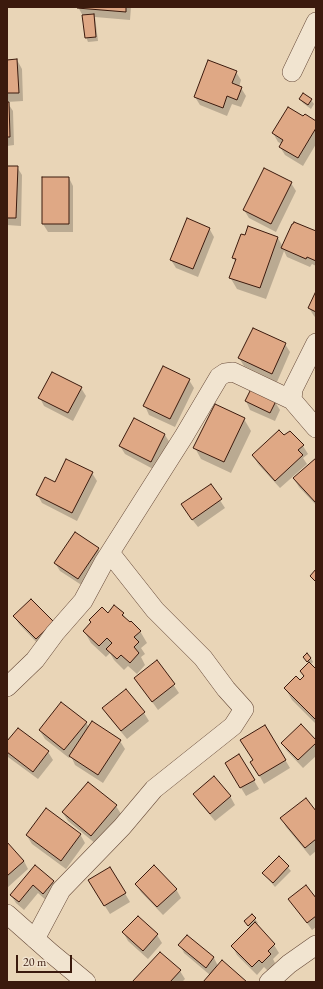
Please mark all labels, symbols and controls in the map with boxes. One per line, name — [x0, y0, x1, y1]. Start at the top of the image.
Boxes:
scale bar — [18, 947, 74, 973]
text: 20 m — [23, 954, 46, 970]

